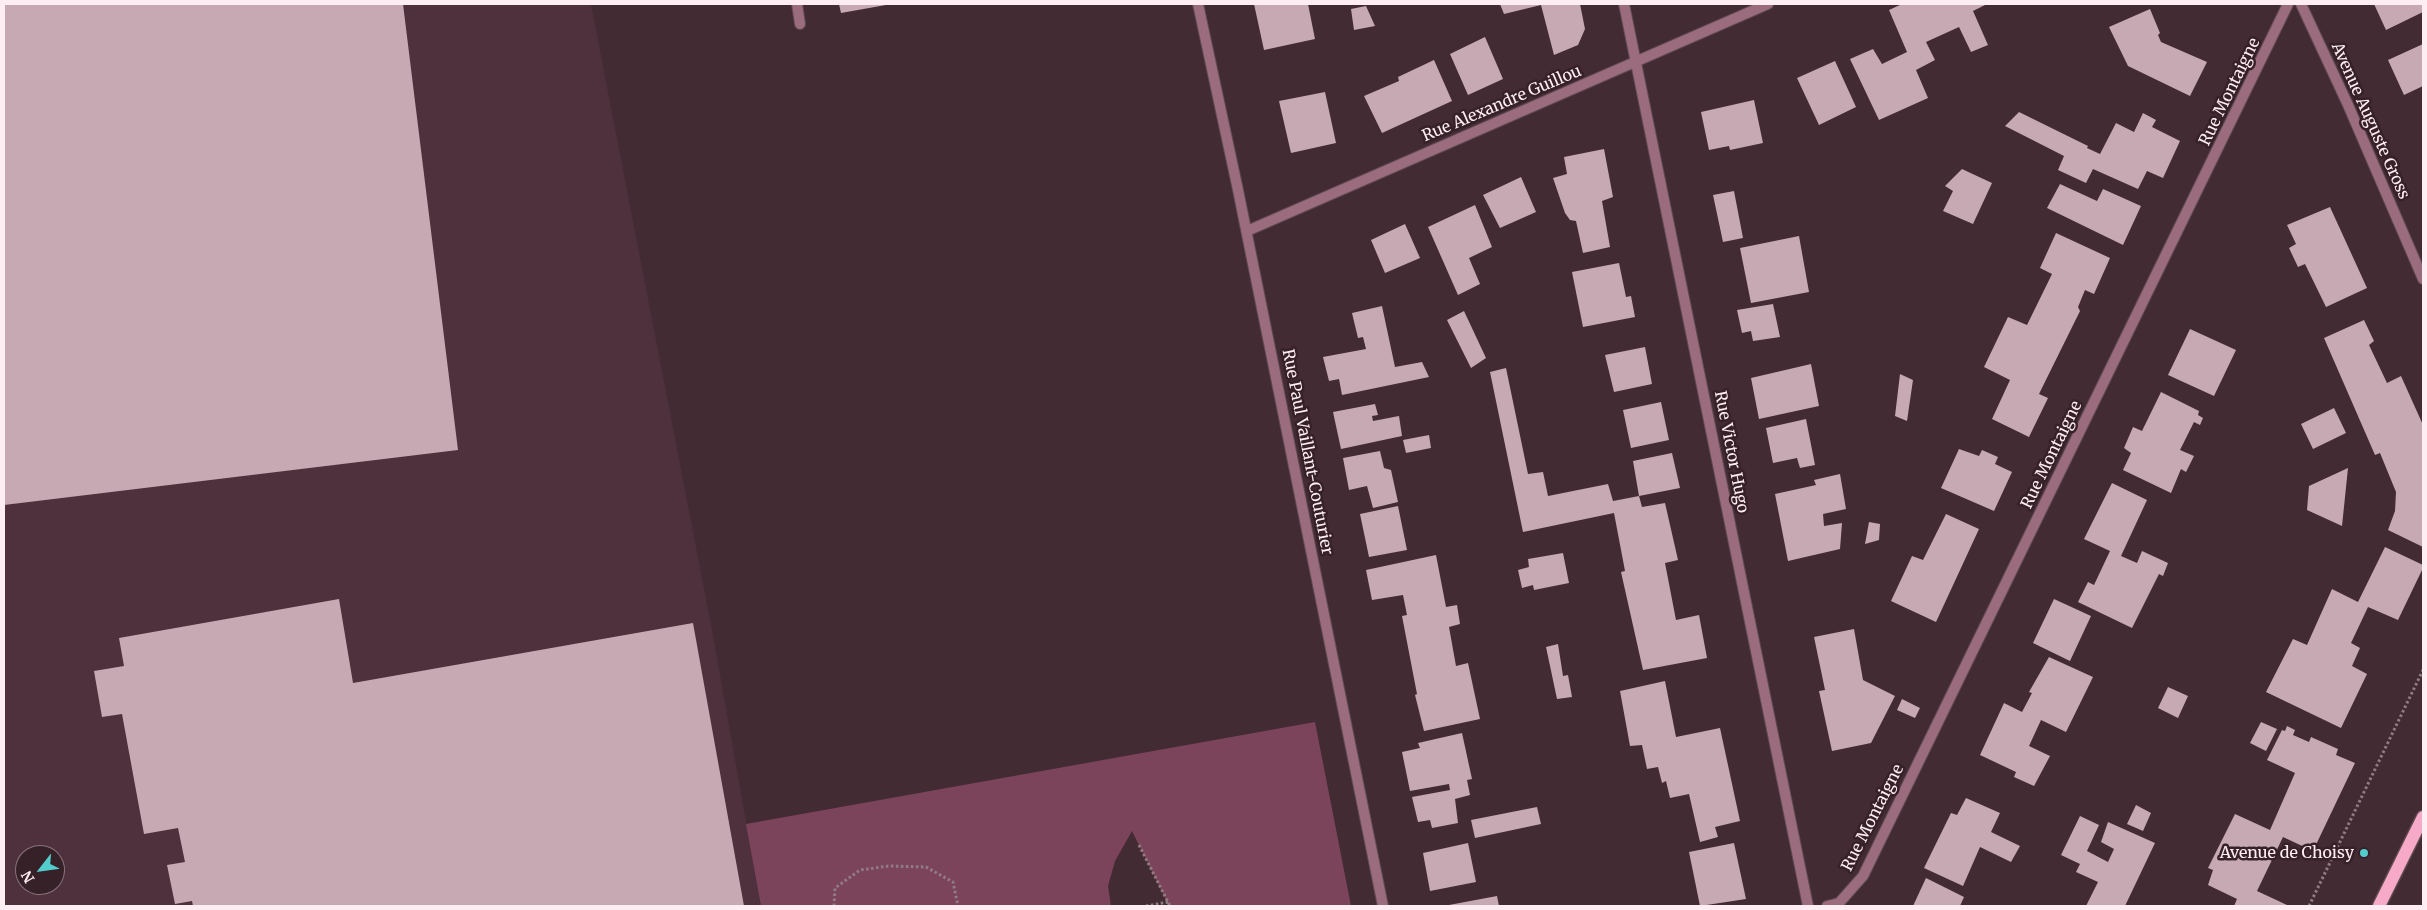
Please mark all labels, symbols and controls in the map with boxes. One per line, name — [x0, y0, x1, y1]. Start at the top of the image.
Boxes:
street label: Rue Montaigne — [2196, 35, 2264, 149]
street label: Avenue Auguste Gross — [2327, 40, 2413, 202]
street label: Rue Alexandre Guillou — [1419, 62, 1585, 146]
street label: Rue Paul Vaillant-Couturier — [1278, 348, 1336, 556]
street label: Rue Victor Hugo — [1710, 389, 1752, 515]
street label: Rue Montaigne — [2018, 398, 2086, 512]
street label: Rue Montaigne — [1838, 761, 1908, 875]
place label: Avenue de Choisy — [2220, 843, 2354, 863]
north arrow — [15, 845, 65, 895]
marker: Avenue de Choisy — [2358, 847, 2370, 859]
text: N — [17, 868, 38, 886]

